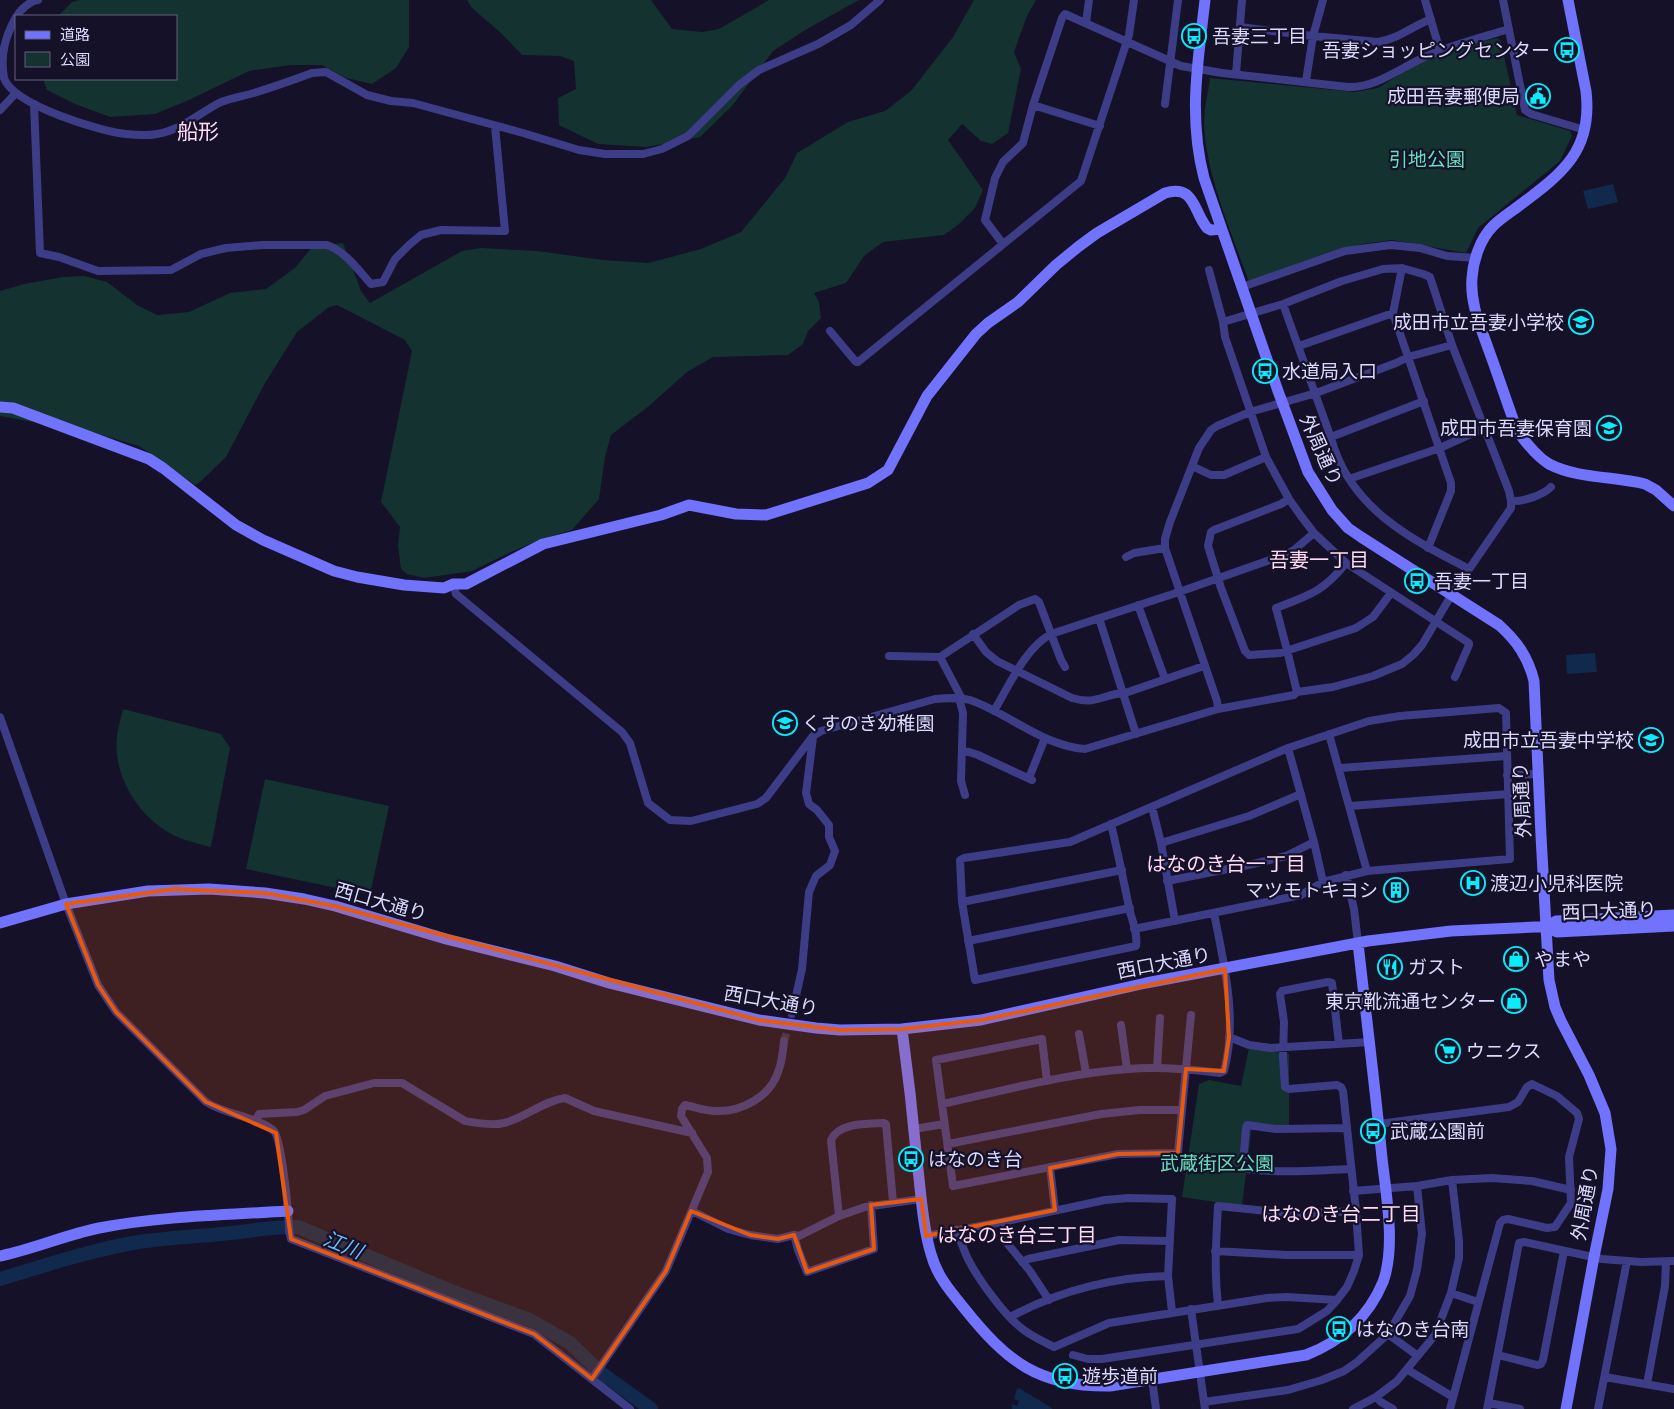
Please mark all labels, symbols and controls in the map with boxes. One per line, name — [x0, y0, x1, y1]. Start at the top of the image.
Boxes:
legend — [15, 15, 178, 80]
bus stop icon: 吾妻三丁目 — [1181, 23, 1207, 49]
place label: 吾妻三丁目 — [1212, 25, 1307, 48]
text: 道路 — [60, 26, 90, 44]
bus stop icon: 吾妻ショッピングセンター — [1554, 37, 1580, 63]
place label: 吾妻ショッピングセンター — [1322, 39, 1550, 62]
text: 公園 — [60, 51, 90, 69]
public building icon: 成田吾妻郵便局 — [1525, 83, 1551, 109]
place label: 成田吾妻郵便局 — [1387, 85, 1520, 108]
district label: 船形 — [177, 119, 219, 144]
park label: 引地公園 — [1389, 148, 1465, 171]
school or university icon: 成田市立吾妻小学校 — [1568, 309, 1594, 335]
place label: 成田市立吾妻小学校 — [1393, 311, 1564, 334]
bus stop icon: 水道局入口 — [1252, 358, 1278, 384]
place label: 水道局入口 — [1282, 360, 1377, 383]
street label: 外周通り — [1295, 411, 1347, 489]
school or university icon: 成田市吾妻保育園 — [1596, 415, 1622, 441]
place label: 成田市吾妻保育園 — [1440, 417, 1592, 440]
district label: 吾妻一丁目 — [1269, 548, 1369, 572]
bus stop icon: 吾妻一丁目 — [1404, 568, 1430, 594]
place label: 吾妻一丁目 — [1434, 570, 1529, 593]
school or university icon: くすのき幼稚園 — [772, 710, 798, 736]
place label: くすのき幼稚園 — [802, 712, 934, 735]
school or university icon: 成田市立吾妻中学校 — [1638, 727, 1664, 753]
place label: 成田市立吾妻中学校 — [1463, 729, 1634, 752]
street label: 外周通り — [1509, 761, 1535, 839]
district label: はなのき台一丁目 — [1146, 852, 1306, 876]
hospital icon: 渡辺小児科医院 — [1460, 870, 1486, 896]
place label: 渡辺小児科医院 — [1490, 872, 1623, 895]
building icon: マツモトキヨシ — [1383, 877, 1409, 903]
street label: 西口大通り — [332, 878, 430, 926]
place label: マツモトキヨシ — [1245, 879, 1378, 902]
street label: 西口大通り — [1561, 898, 1657, 924]
street label: 西口大通り — [1115, 943, 1213, 983]
shop icon: やまや — [1503, 946, 1529, 972]
place label: やまや — [1534, 948, 1591, 971]
restaurant icon: ガスト — [1377, 954, 1403, 980]
place label: ガスト — [1408, 956, 1465, 979]
street label: 西口大通り — [722, 981, 820, 1021]
shop icon: 東京靴流通センター — [1501, 988, 1527, 1014]
place label: 東京靴流通センター — [1325, 990, 1496, 1013]
supermarket icon: ウニクス — [1435, 1038, 1461, 1064]
place label: ウニクス — [1466, 1040, 1541, 1063]
bus stop icon: 武蔵公園前 — [1360, 1118, 1386, 1144]
place label: 武蔵公園前 — [1390, 1120, 1485, 1143]
bus stop icon: はなのき台 — [898, 1146, 924, 1172]
place label: はなのき台 — [928, 1148, 1022, 1171]
park label: 武蔵街区公園 — [1160, 1152, 1274, 1175]
street label: 外周通り — [1567, 1164, 1603, 1242]
district label: はなのき台二丁目 — [1261, 1202, 1421, 1226]
district label: はなのき台三丁目 — [937, 1223, 1097, 1247]
water label: 江川 — [320, 1226, 368, 1264]
bus stop icon: はなのき台南 — [1326, 1316, 1352, 1342]
place label: はなのき台南 — [1356, 1318, 1469, 1341]
bus stop icon: 遊歩道前 — [1052, 1363, 1078, 1389]
place label: 遊歩道前 — [1082, 1365, 1158, 1388]

